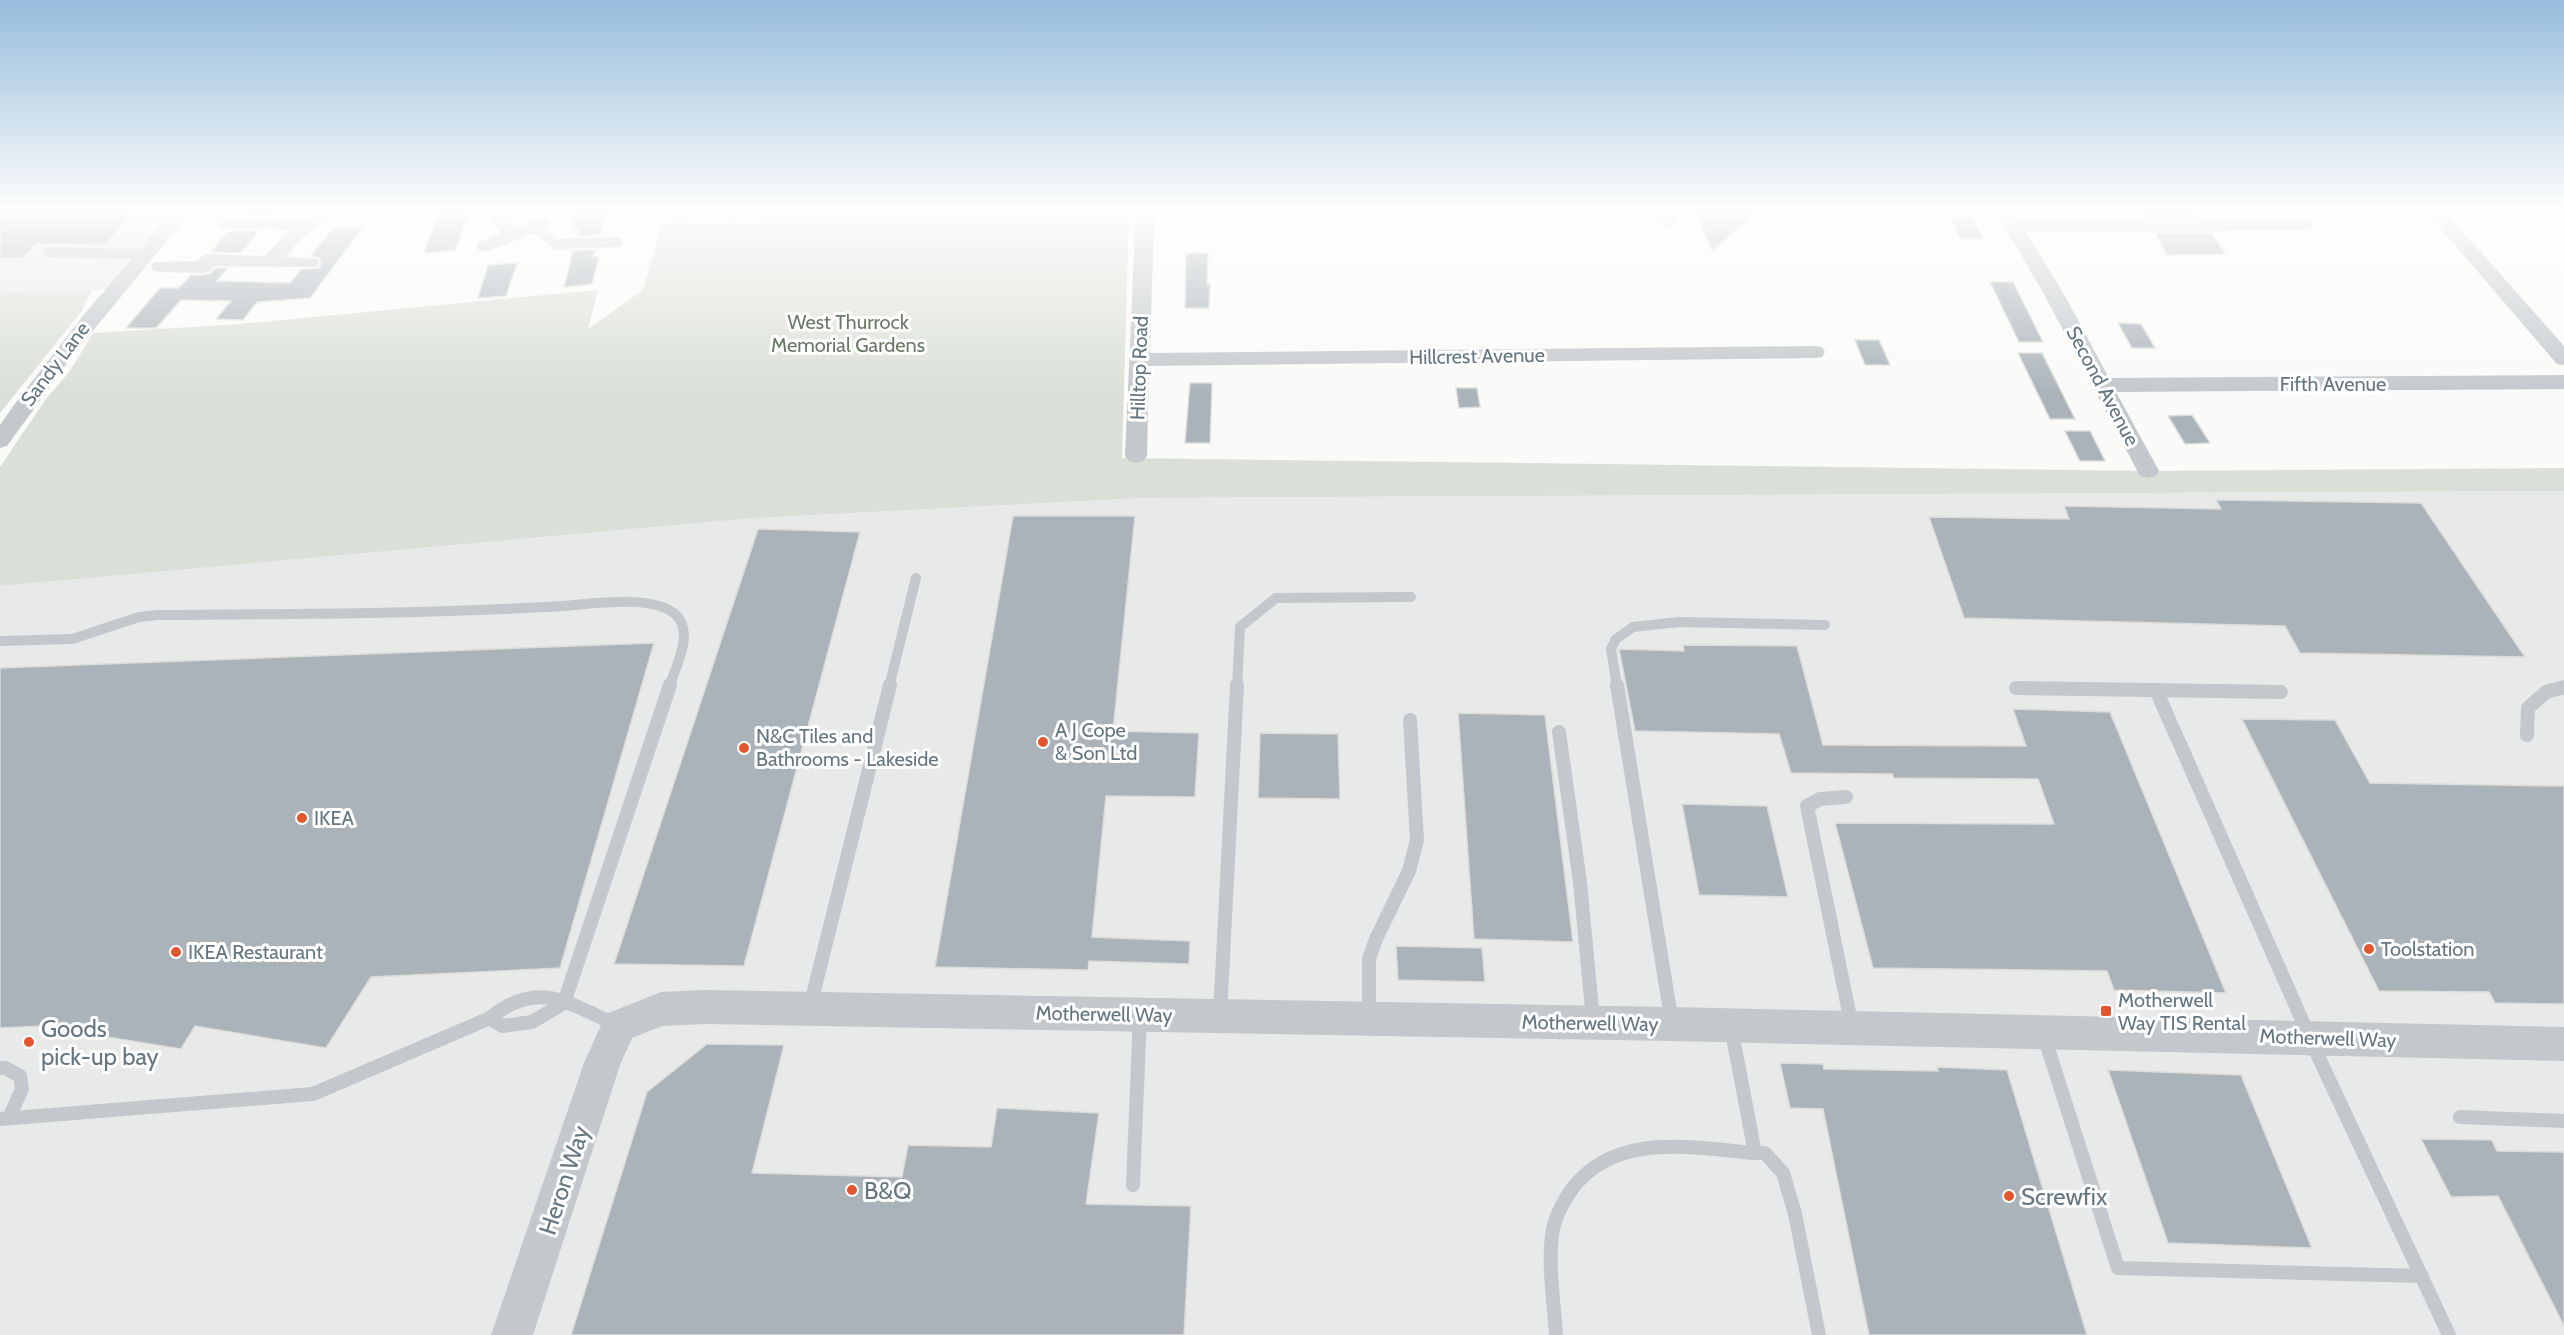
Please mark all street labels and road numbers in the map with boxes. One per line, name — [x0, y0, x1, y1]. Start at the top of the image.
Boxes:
street label: Hilltop Road — [1125, 316, 1153, 420]
street label: Sandy Lane — [16, 317, 94, 411]
street label: Second Avenue — [2061, 322, 2145, 450]
street label: Hillcrest Avenue — [1409, 343, 1545, 369]
street label: Fifth Avenue — [2280, 372, 2386, 396]
street label: Motherwell Way — [1035, 1001, 1173, 1027]
street label: Motherwell Way — [1521, 1010, 1659, 1036]
street label: Motherwell Way — [2259, 1024, 2397, 1052]
street label: Heron Way — [533, 1122, 595, 1238]

